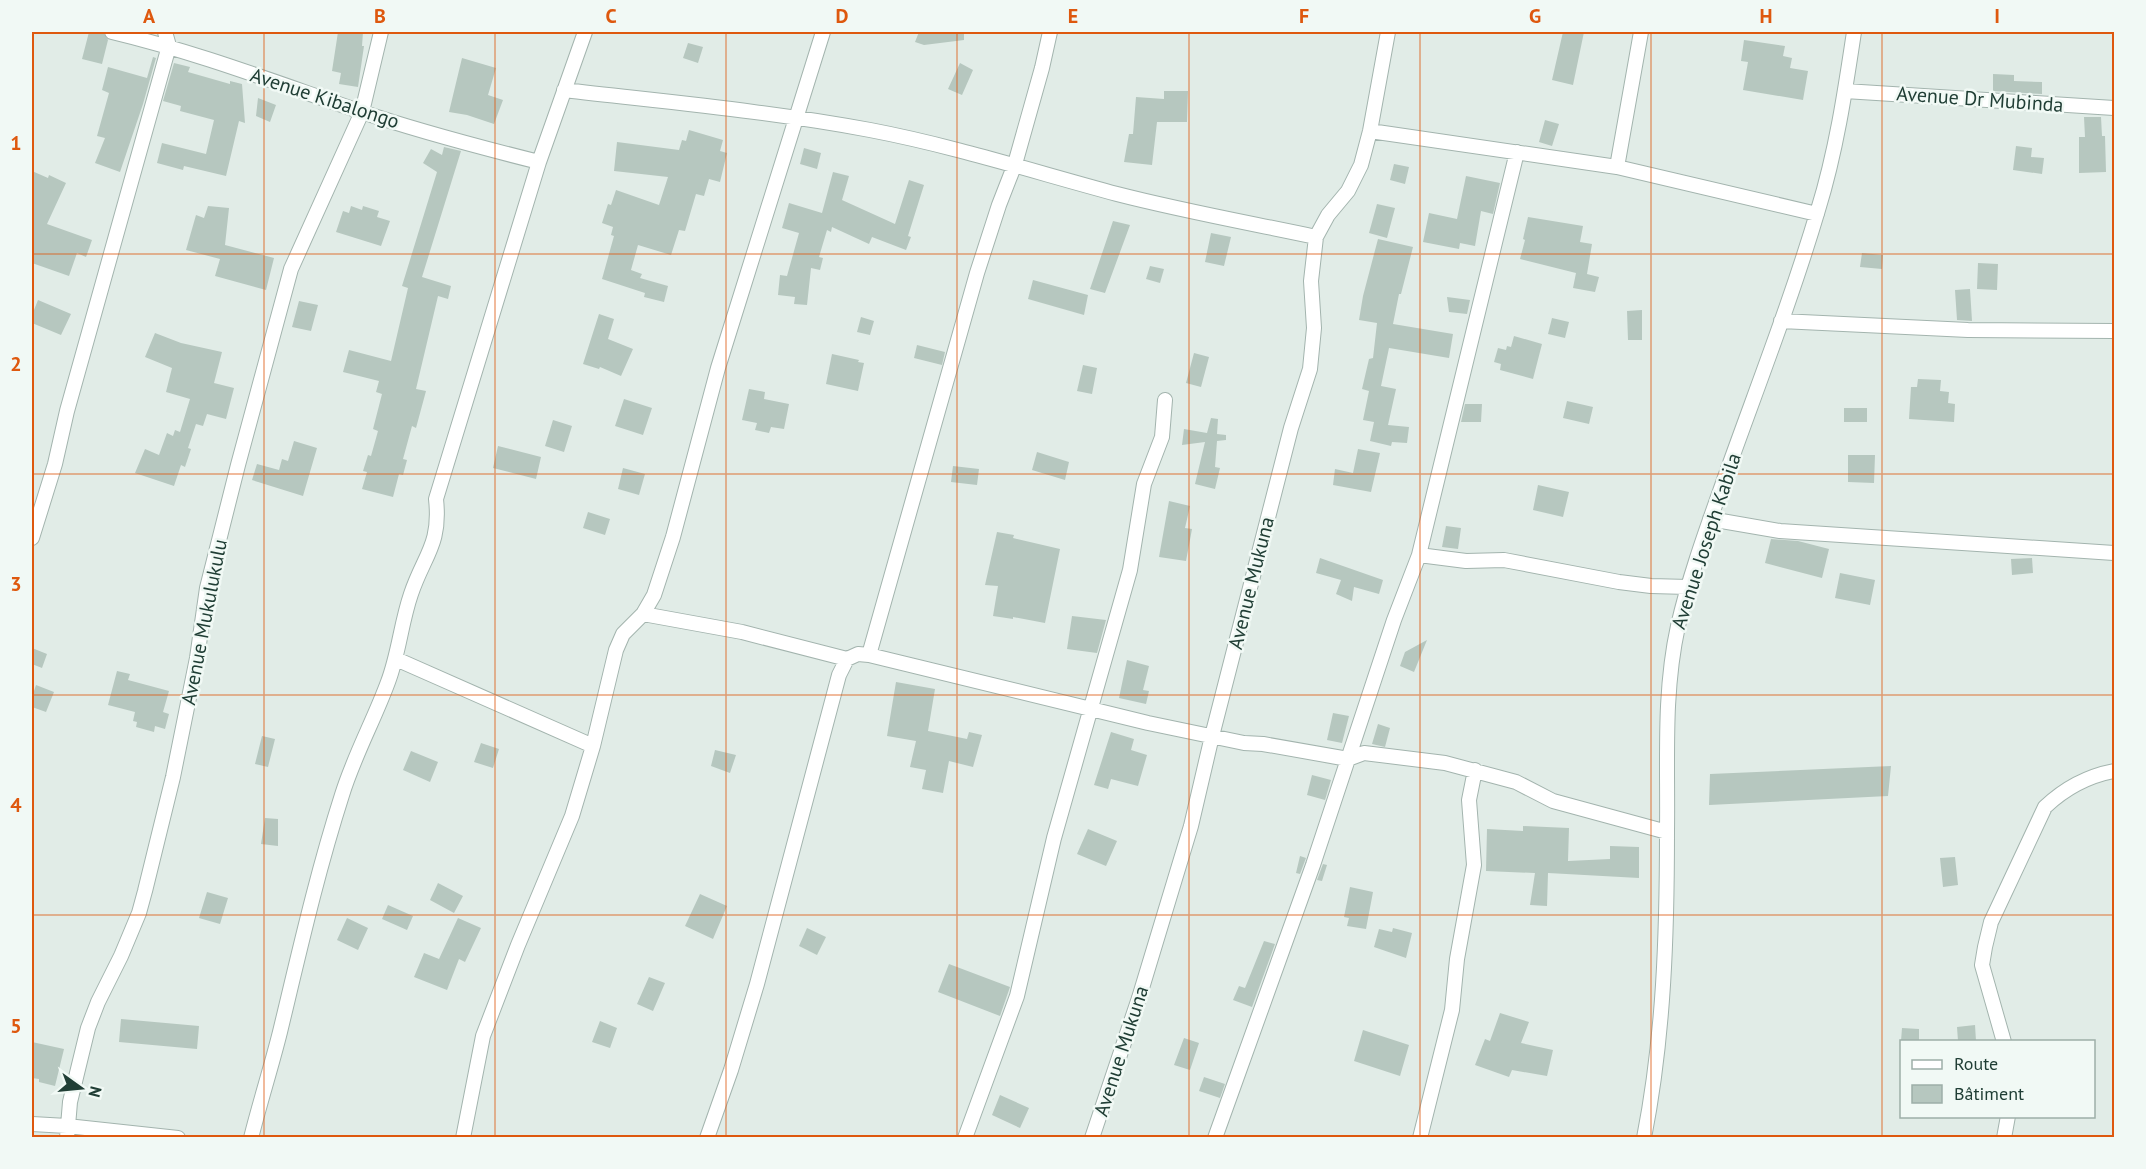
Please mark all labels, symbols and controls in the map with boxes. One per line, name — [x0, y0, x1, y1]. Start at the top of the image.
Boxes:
text: A — [143, 3, 156, 29]
text: B — [374, 3, 386, 29]
text: C — [605, 3, 617, 29]
text: D — [836, 3, 849, 29]
text: E — [1068, 3, 1078, 29]
text: F — [1299, 3, 1309, 29]
text: G — [1529, 3, 1541, 29]
text: H — [1759, 3, 1773, 29]
text: I — [1994, 3, 2000, 29]
street label: Avenue Kibalongo — [247, 62, 403, 134]
street label: Avenue Dr Mubinda — [1896, 80, 2064, 118]
text: 1 — [10, 130, 22, 156]
text: 2 — [10, 351, 22, 377]
street label: Avenue Joseph Kabila — [1665, 450, 1747, 632]
street label: Avenue Mukuna — [1222, 514, 1280, 652]
street label: Avenue Mukulukulu — [175, 537, 233, 707]
text: 3 — [10, 571, 22, 597]
text: 4 — [10, 792, 22, 818]
street label: Avenue Mukuna — [1088, 982, 1154, 1120]
text: 5 — [10, 1013, 22, 1039]
legend — [1900, 1040, 2095, 1118]
text: Route — [1954, 1052, 1998, 1075]
north arrow — [51, 1058, 111, 1118]
text: Bâtiment — [1954, 1082, 2024, 1105]
text: N — [84, 1084, 107, 1100]

